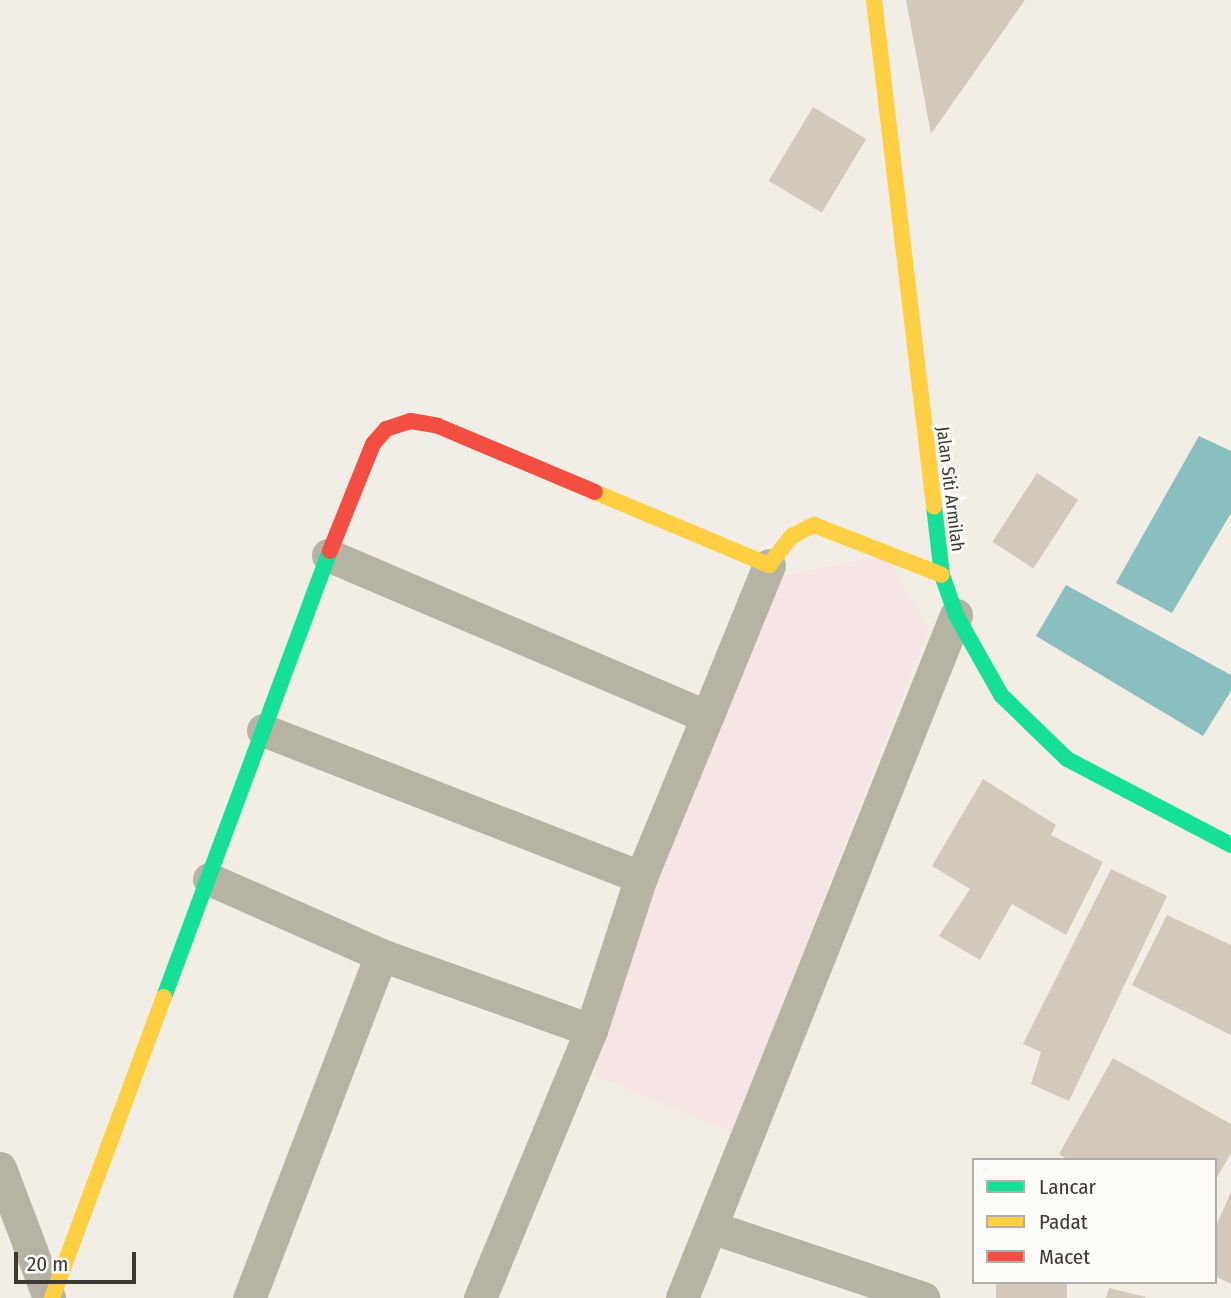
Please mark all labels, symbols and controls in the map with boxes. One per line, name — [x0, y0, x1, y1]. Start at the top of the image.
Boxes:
street label: Jalan Siti Armilah — [932, 425, 968, 553]
legend — [972, 1158, 1217, 1284]
text: Lancar — [1039, 1174, 1096, 1200]
text: Padat — [1039, 1209, 1088, 1235]
scale bar — [18, 1238, 140, 1282]
text: Macet — [1039, 1244, 1090, 1270]
text: 20 m — [27, 1251, 68, 1277]

